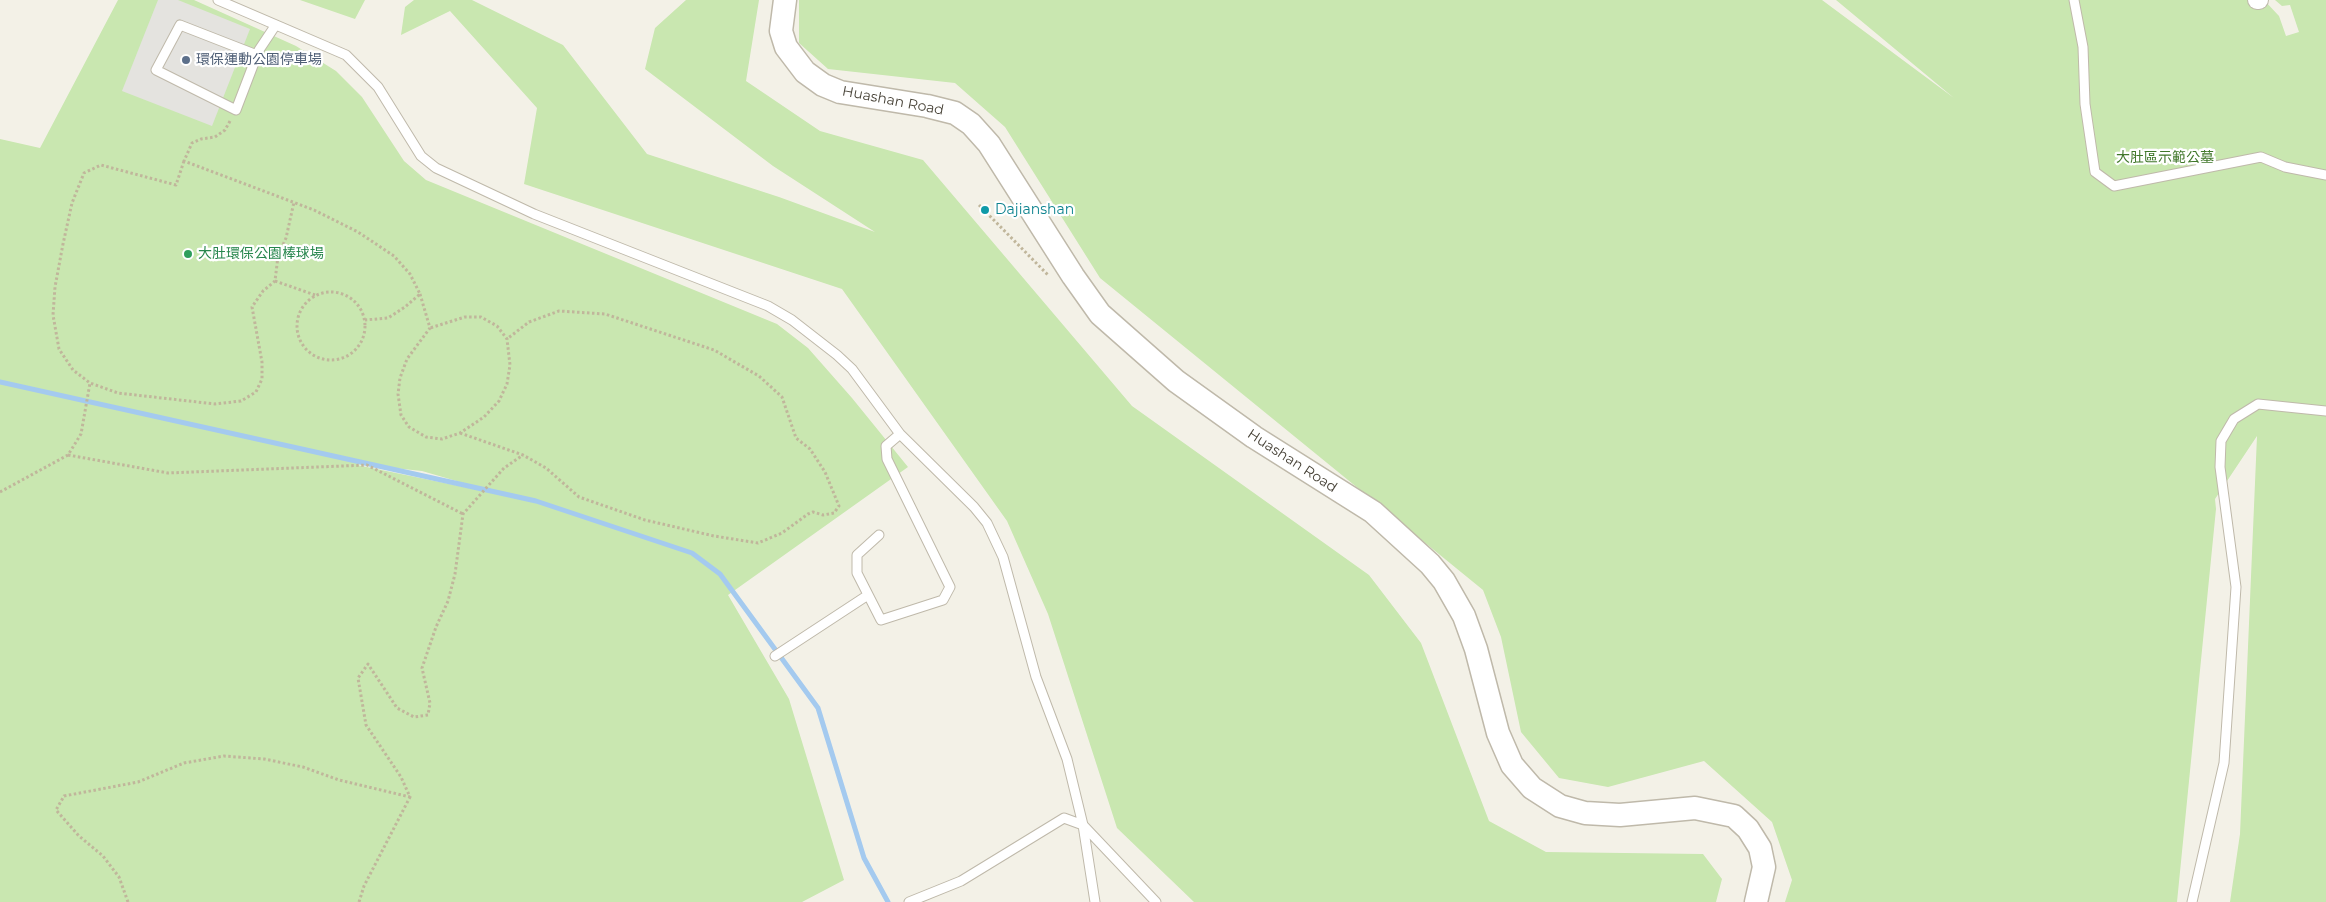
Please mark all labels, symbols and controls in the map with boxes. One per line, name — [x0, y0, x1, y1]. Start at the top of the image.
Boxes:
place label: 環保運動公園停車場 — [196, 52, 322, 68]
marker: 環保運動公園停車場 — [180, 54, 192, 66]
street label: Huashan Road — [841, 83, 945, 119]
park label: 大肚區示範公墓 — [2116, 150, 2214, 166]
place label: Dajianshan — [995, 202, 1074, 218]
marker: Dajianshan — [979, 204, 991, 216]
place label: 大肚環保公園棒球場 — [198, 246, 324, 262]
marker: 大肚環保公園棒球場 — [182, 248, 194, 260]
street label: Huashan Road — [1244, 426, 1340, 496]

